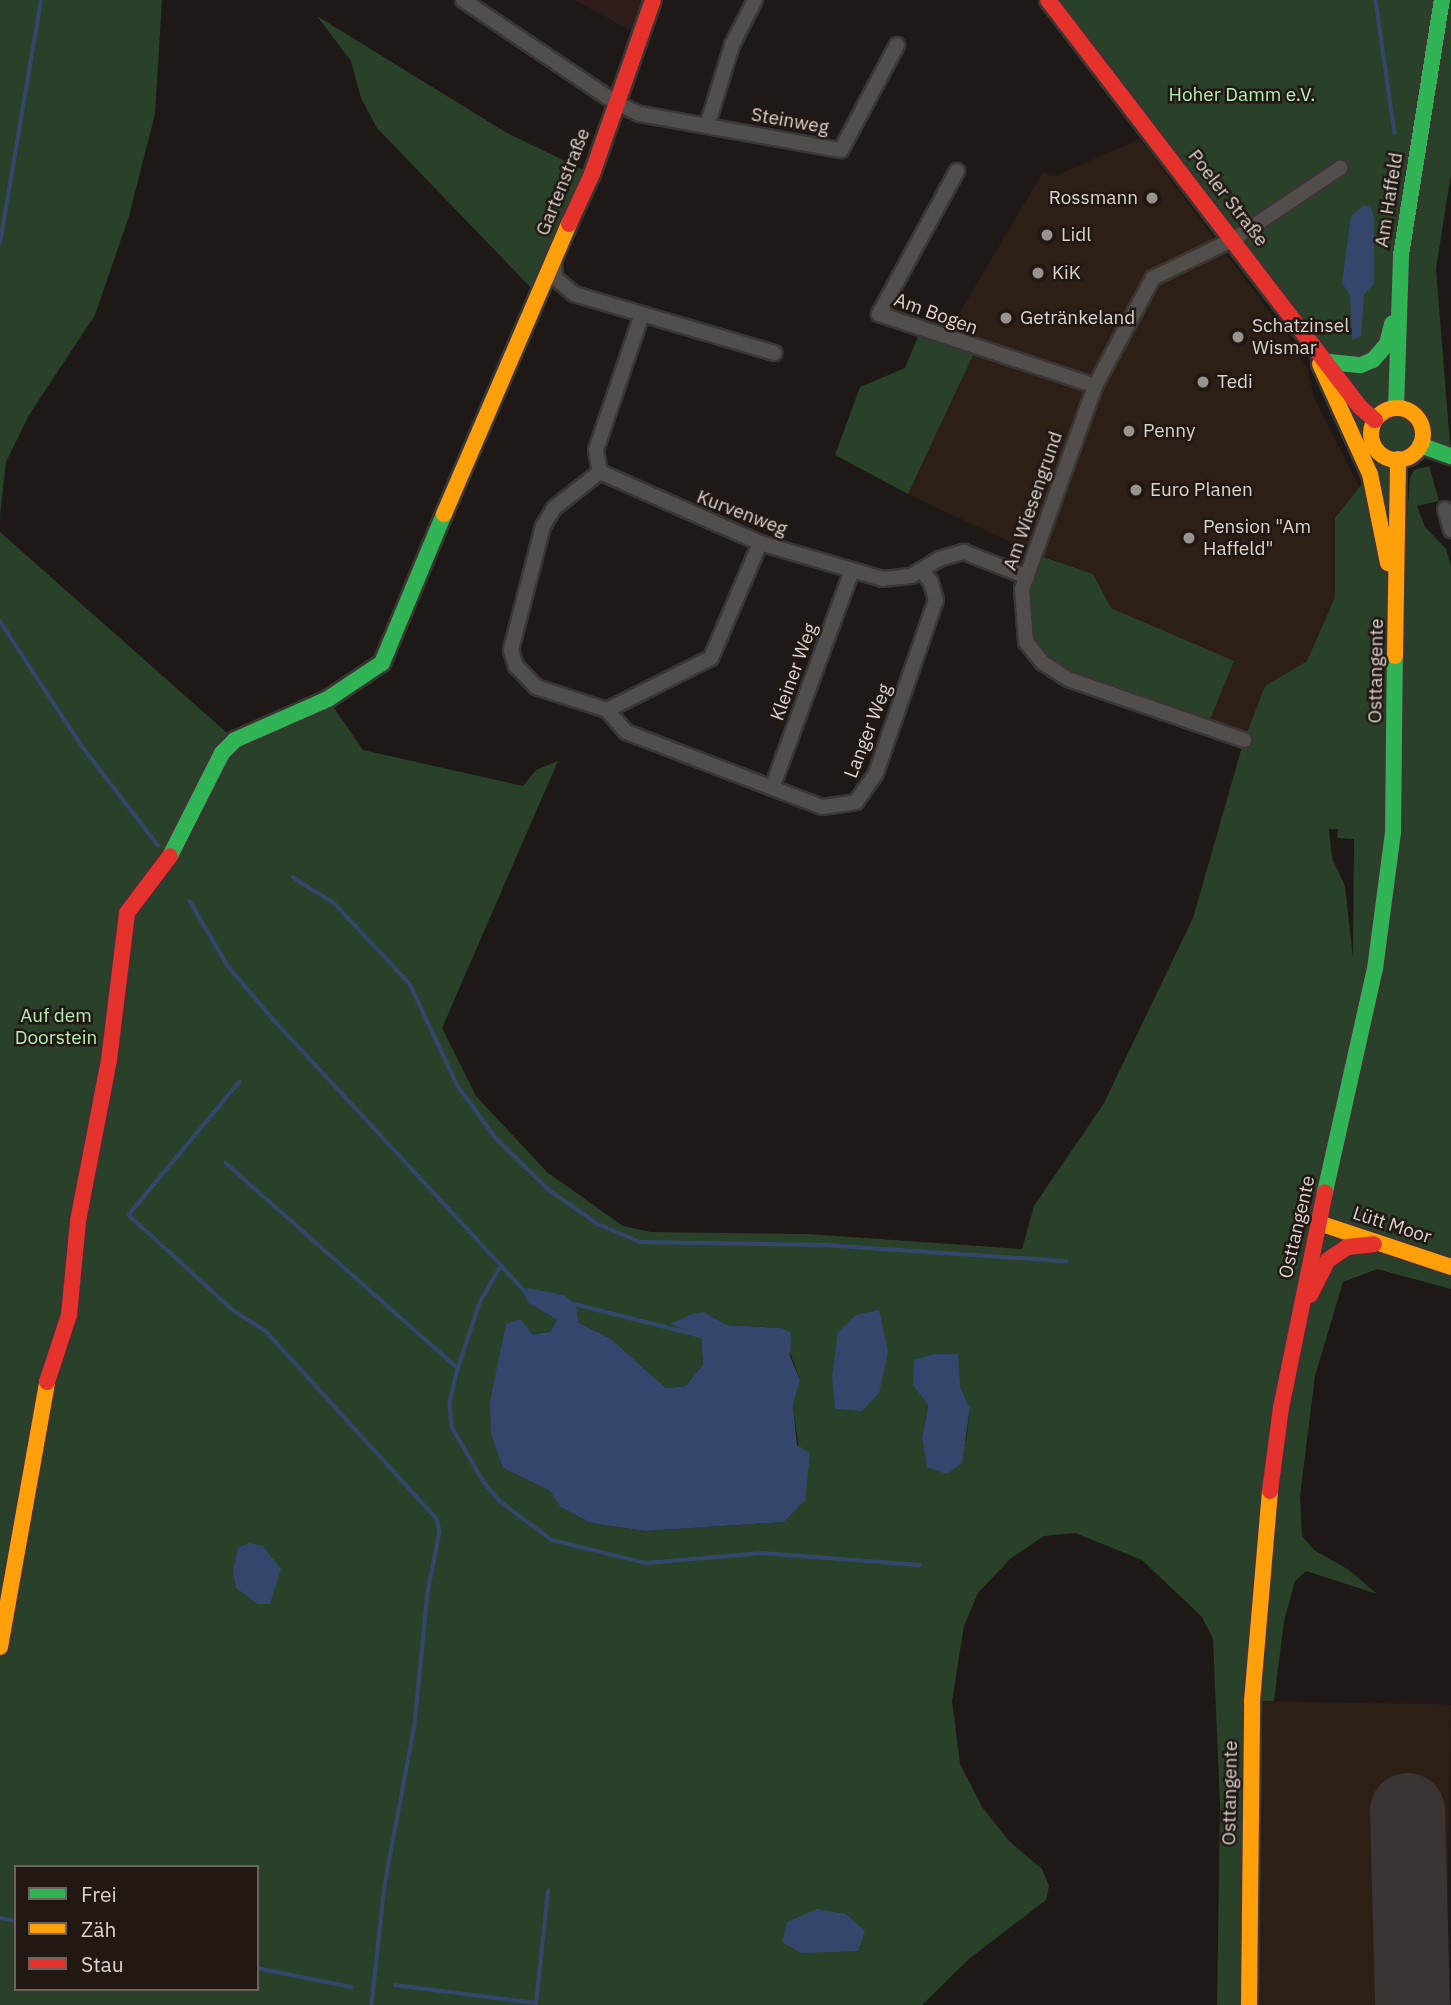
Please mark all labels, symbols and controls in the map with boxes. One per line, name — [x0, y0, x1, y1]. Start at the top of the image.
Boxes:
park label: Hoher Damm e.V. — [1169, 84, 1315, 106]
street label: Steinweg — [749, 103, 831, 139]
street label: Gartenstraße — [531, 125, 595, 239]
street label: Poeler Straße — [1183, 145, 1273, 251]
street label: Am Haffeld — [1370, 151, 1408, 249]
place label: Rossmann — [1049, 187, 1138, 209]
marker: Rossmann — [1144, 190, 1160, 206]
place label: Lidl — [1061, 224, 1091, 246]
marker: Lidl — [1039, 227, 1055, 243]
place label: KiK — [1052, 262, 1081, 284]
marker: KiK — [1030, 265, 1046, 281]
street label: Am Bogen — [891, 288, 981, 340]
place label: Getränkeland — [1020, 307, 1135, 329]
marker: Getränkeland — [998, 310, 1014, 326]
place label: Schatzinsel Wismar — [1252, 315, 1349, 359]
marker: Schatzinsel Wismar — [1230, 329, 1246, 345]
place label: Tedi — [1217, 371, 1253, 393]
marker: Tedi — [1195, 374, 1211, 390]
place label: Penny — [1143, 420, 1195, 442]
marker: Penny — [1121, 423, 1137, 439]
street label: Am Wiesengrund — [999, 429, 1067, 573]
place label: Euro Planen — [1150, 479, 1253, 501]
marker: Euro Planen — [1128, 482, 1144, 498]
street label: Kurvenweg — [694, 485, 790, 541]
place label: Pension "Am Haffeld" — [1203, 516, 1311, 560]
marker: Pension "Am Haffeld" — [1181, 530, 1197, 546]
street label: Osttangente — [1364, 618, 1388, 724]
street label: Kleiner Weg — [766, 620, 822, 724]
street label: Langer Weg — [840, 681, 896, 781]
park label: Auf dem Doorstein — [15, 1005, 97, 1049]
street label: Osttangente — [1274, 1173, 1320, 1281]
street label: Lütt Moor — [1350, 1202, 1434, 1248]
street label: Osttangente — [1218, 1740, 1242, 1846]
legend — [14, 1865, 259, 1991]
text: Frei — [81, 1880, 117, 1908]
text: Zäh — [81, 1915, 116, 1943]
text: Stau — [81, 1950, 124, 1978]

